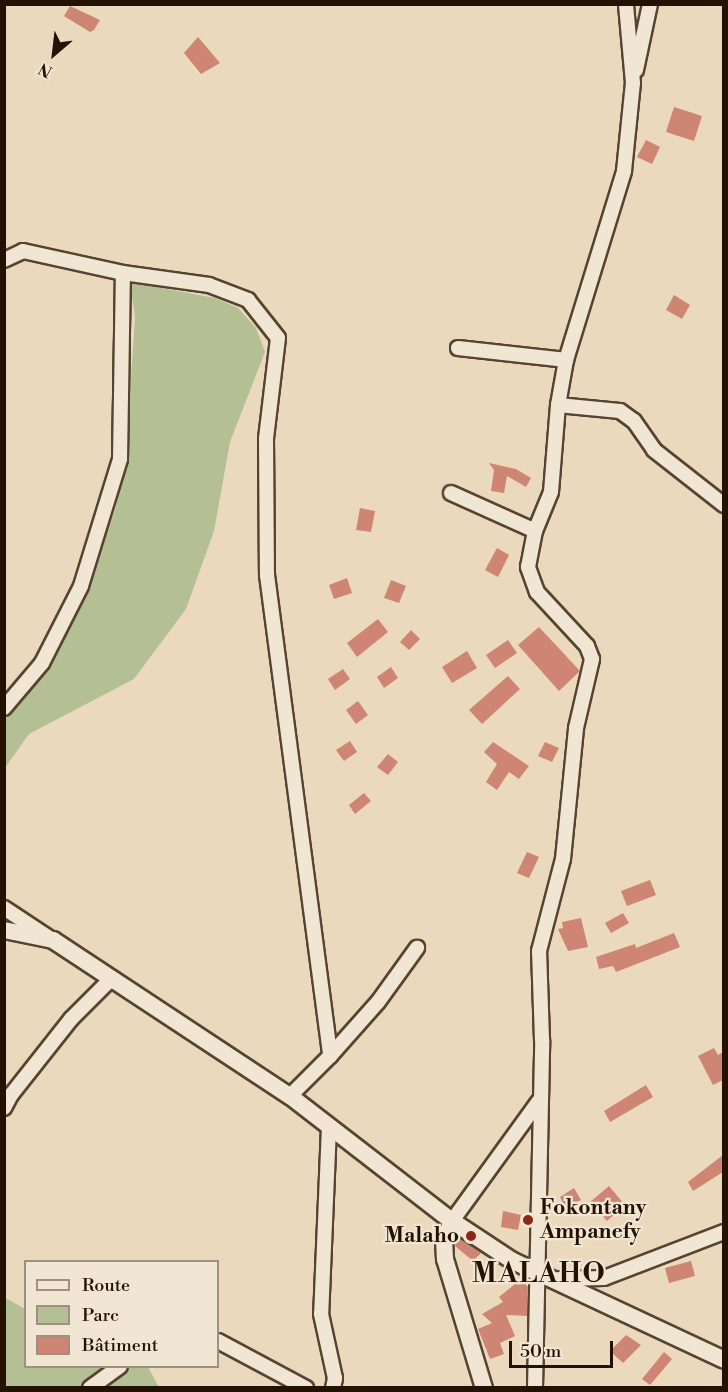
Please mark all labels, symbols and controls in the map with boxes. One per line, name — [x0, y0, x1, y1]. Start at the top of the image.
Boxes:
north arrow — [24, 24, 84, 84]
text: N — [35, 58, 56, 82]
place label: Fokontany Ampanefy — [540, 1195, 646, 1245]
marker: Fokontany Ampanefy — [521, 1213, 535, 1227]
place label: Malaho — [385, 1223, 459, 1249]
marker: Malaho — [464, 1229, 478, 1243]
district label: MALAHO — [472, 1259, 606, 1291]
legend — [24, 1260, 219, 1368]
text: Route — [82, 1274, 130, 1297]
text: Parc — [82, 1304, 119, 1327]
scale bar — [512, 1329, 616, 1367]
text: Bâtiment — [82, 1334, 158, 1357]
text: 50 m — [520, 1340, 561, 1363]

